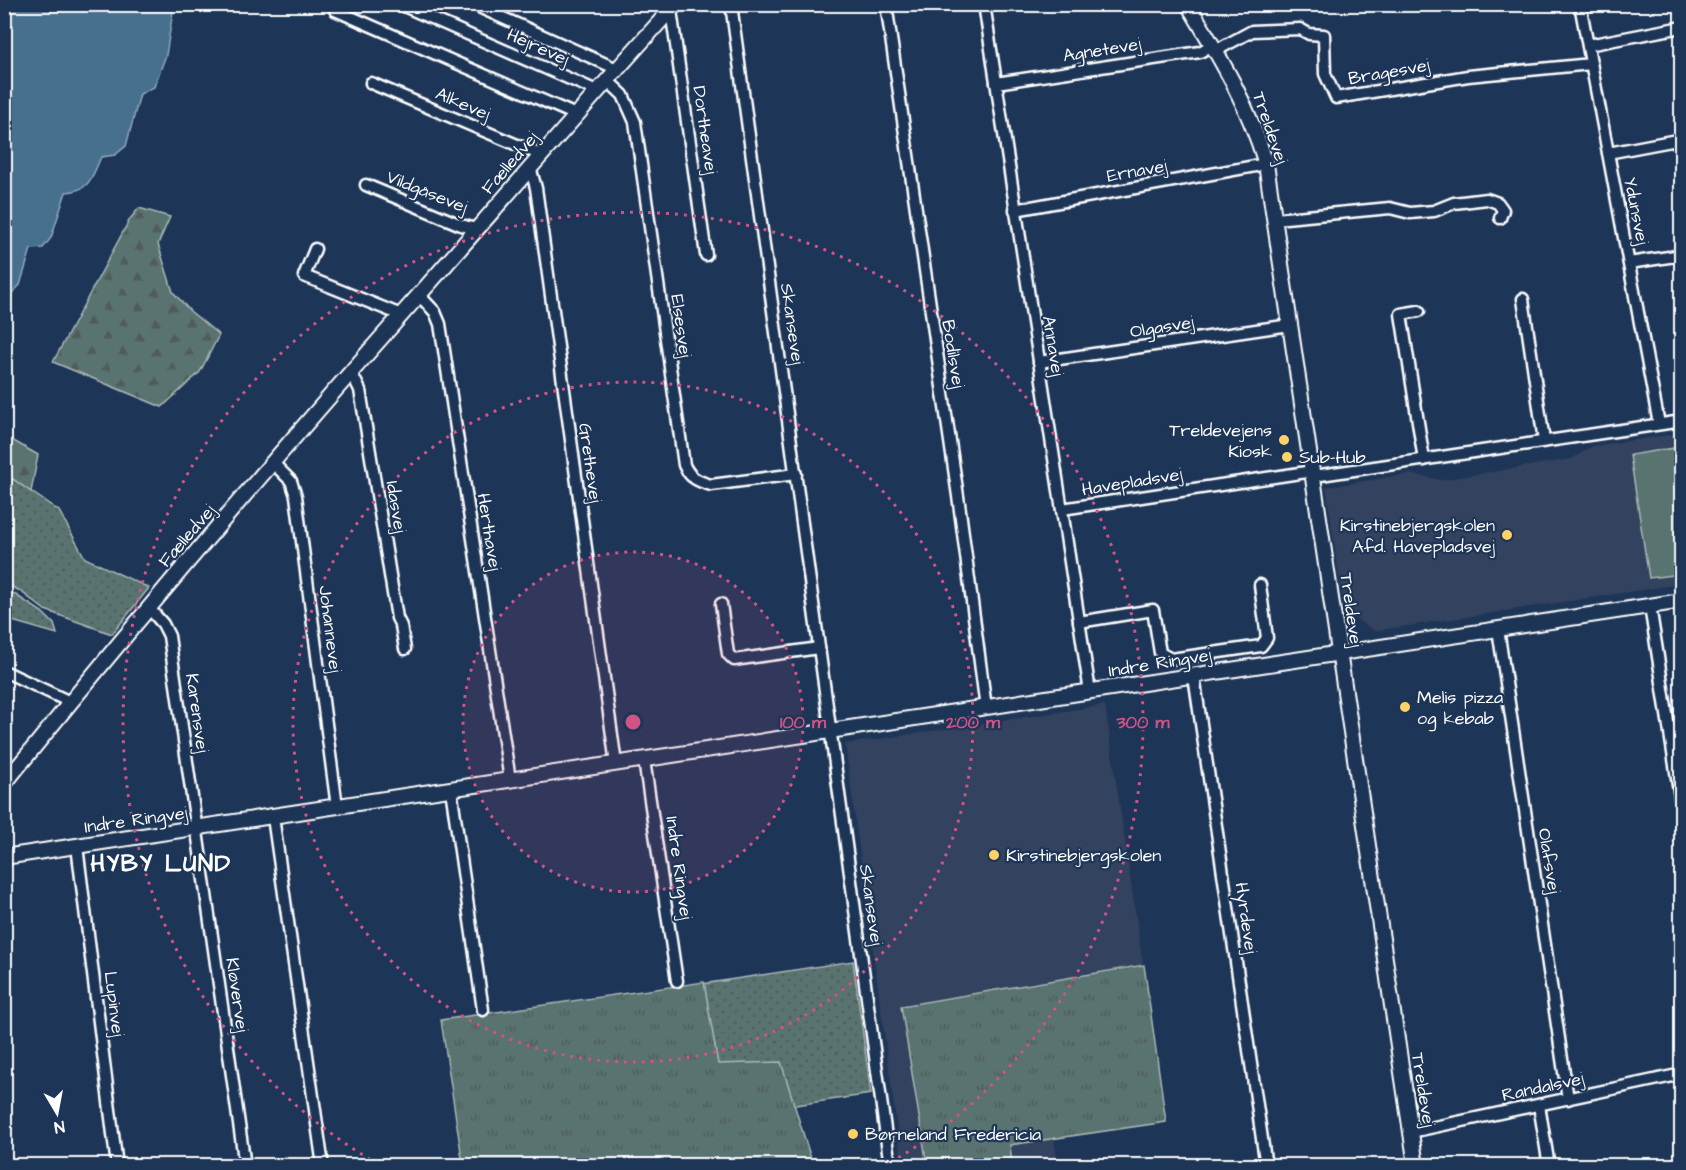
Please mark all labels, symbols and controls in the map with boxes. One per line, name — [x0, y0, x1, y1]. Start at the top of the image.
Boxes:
street label: Hejrevej — [503, 22, 574, 72]
street label: Agnetevej — [1061, 31, 1144, 70]
street label: Bragesvej — [1346, 52, 1433, 92]
street label: Alkevej — [432, 81, 495, 127]
street label: Dortheavej — [686, 84, 724, 177]
street label: Treldevej — [1246, 88, 1294, 168]
street label: Fælledvej — [476, 126, 545, 200]
street label: Ernavej — [1105, 153, 1170, 189]
street label: Vildgåsevej — [382, 164, 472, 221]
street label: Ydunsvej — [1617, 175, 1655, 248]
street label: Skansevej — [774, 282, 810, 367]
street label: Elsesvej — [664, 293, 698, 360]
street label: Olgasvej — [1128, 309, 1197, 345]
street label: Annavej — [1036, 314, 1070, 379]
street label: Bodilsvej — [935, 318, 971, 391]
place label: Treldevejens Kiosk — [1169, 418, 1272, 464]
street label: Grethevej — [572, 421, 608, 505]
marker: Treldevejens Kiosk — [1277, 433, 1291, 447]
place label: Sub-Hub — [1299, 445, 1366, 470]
marker: Sub-Hub — [1280, 450, 1294, 464]
street label: Havepladsvej — [1080, 462, 1185, 502]
street label: Idasvej — [380, 479, 413, 536]
street label: Herthavej — [471, 491, 508, 573]
street label: Fælledvej — [153, 499, 222, 573]
place label: Kirstinebjergskolen Afd. Havepladsvej — [1340, 513, 1496, 559]
marker: Kirstinebjergskolen Afd. Havepladsvej — [1500, 528, 1514, 542]
street label: Treldevej — [1333, 571, 1369, 650]
street label: Johannevej — [312, 584, 348, 675]
street label: Indre Ringvej — [1107, 642, 1214, 684]
street label: Karensvej — [179, 672, 215, 755]
place label: Melis pizza og kebab — [1417, 685, 1503, 732]
marker: Melis pizza og kebab — [1398, 700, 1412, 714]
text: 100 m — [780, 710, 827, 735]
text: 200 m — [945, 710, 1001, 735]
text: 300 m — [1115, 710, 1171, 735]
centre of rings — [623, 712, 643, 732]
street label: Indre Ringvej — [83, 800, 190, 841]
street label: Indre Ringvej — [658, 815, 699, 922]
street label: Olafsvej — [1531, 826, 1567, 896]
place label: Kirstinebjergskolen — [1006, 843, 1161, 869]
district label: HYBY LUND — [90, 847, 232, 881]
marker: Kirstinebjergskolen — [987, 848, 1001, 862]
street label: Skansevej — [853, 863, 889, 948]
street label: Hyrdevej — [1228, 881, 1263, 956]
street label: Kløvervej — [219, 956, 255, 1035]
street label: Lupinvej — [98, 970, 131, 1039]
street label: Treldevej — [1405, 1051, 1441, 1130]
street label: Randalsvej — [1500, 1066, 1587, 1108]
north arrow — [27, 1083, 87, 1143]
text: N — [53, 1115, 66, 1138]
place label: Børneland Fredericia — [865, 1122, 1041, 1147]
marker: Børneland Fredericia — [846, 1127, 860, 1141]

